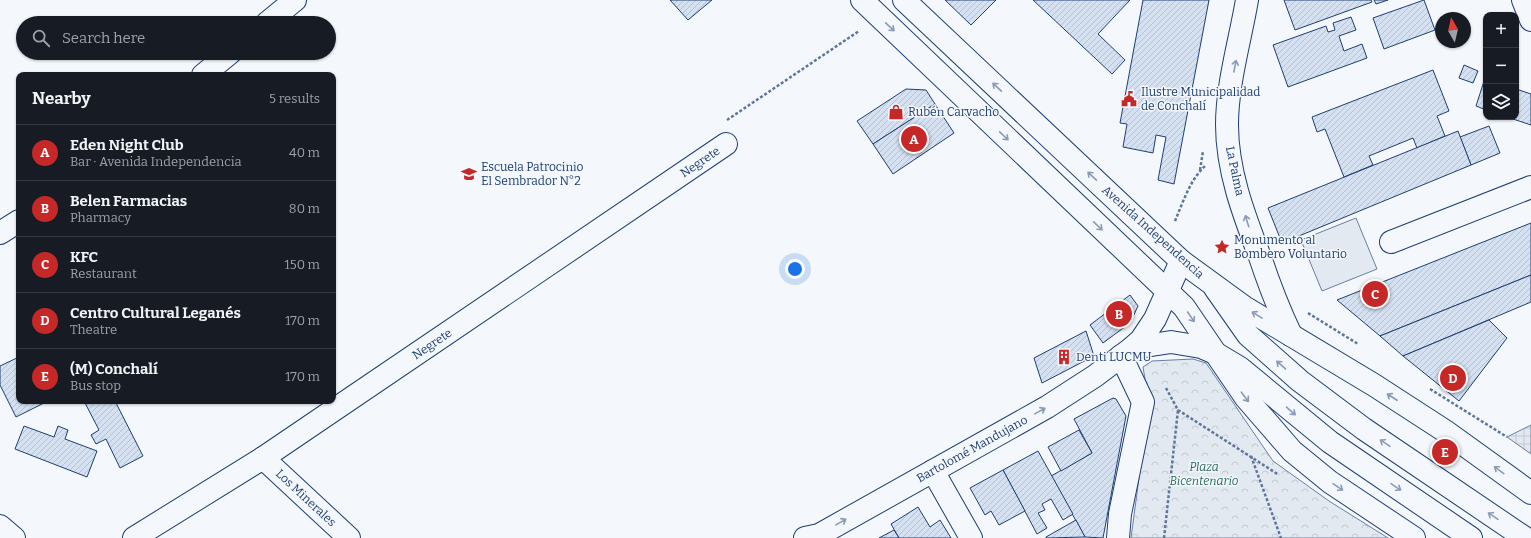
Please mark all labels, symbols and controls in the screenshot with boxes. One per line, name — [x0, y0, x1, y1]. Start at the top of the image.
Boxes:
north arrow — [1435, 12, 1471, 48]
map controls — [1483, 12, 1519, 120]
button: + — [1483, 12, 1519, 48]
search box — [16, 16, 336, 60]
one-way arrow — [885, 22, 895, 31]
icon: search — [30, 27, 52, 49]
text: Search here — [62, 29, 145, 47]
button: − — [1483, 48, 1519, 84]
one-way arrow — [1231, 60, 1239, 73]
one-way arrow — [992, 83, 1002, 92]
button: layers — [1483, 84, 1519, 120]
place label: Ilustre Municipalidad de Conchalí — [1141, 85, 1260, 113]
text: Nearby — [32, 88, 91, 109]
public building icon: Ilustre Municipalidad de Conchalí — [1120, 90, 1138, 108]
text: 5 results — [269, 91, 320, 106]
shop icon: Rubén Carvacho — [887, 103, 905, 121]
place label: Rubén Carvacho — [908, 105, 999, 119]
pin: A — [901, 124, 927, 154]
one-way arrow — [999, 131, 1009, 141]
text: Eden Night Club — [70, 136, 184, 154]
street label: Negrete — [678, 144, 722, 180]
text: A — [40, 145, 50, 160]
text: 40 m — [289, 145, 320, 160]
street label: La Palma — [1223, 145, 1247, 197]
text: Bar · Avenida Independencia — [70, 154, 242, 169]
place label: Escuela Patrocinio El Sembrador N°2 — [481, 160, 584, 188]
school or university icon: Escuela Patrocinio El Sembrador N°2 — [460, 165, 478, 183]
one-way arrow — [1086, 172, 1097, 181]
street label: Avenida Independencia — [1099, 183, 1207, 282]
text: Belen Farmacias — [70, 192, 187, 210]
text: B — [41, 201, 49, 216]
text: 80 m — [289, 201, 320, 216]
text: Pharmacy — [70, 210, 131, 225]
one-way arrow — [1243, 215, 1250, 228]
one-way arrow — [1093, 221, 1103, 230]
place label: Monumento al Bombero Voluntario — [1234, 233, 1347, 261]
place icon: Monumento al Bombero Voluntario — [1213, 238, 1231, 256]
text: KFC — [70, 248, 98, 266]
text: C — [41, 257, 49, 272]
text: 150 m — [284, 257, 320, 272]
your location — [785, 259, 805, 279]
text: Restaurant — [70, 266, 137, 281]
pin: C — [1362, 279, 1388, 309]
pin: B — [1106, 299, 1132, 329]
text: Centro Cultural Leganés — [70, 304, 241, 322]
one-way arrow — [1251, 310, 1263, 318]
one-way arrow — [1187, 311, 1195, 323]
text: D — [40, 313, 50, 328]
text: 170 m — [285, 313, 320, 328]
text: Theatre — [70, 322, 117, 337]
street label: Negrete — [410, 326, 454, 362]
building icon: Denti LUCMU — [1055, 348, 1073, 366]
place label: Denti LUCMU — [1076, 350, 1151, 364]
text: (M) Conchalí — [70, 360, 158, 378]
one-way arrow — [1276, 361, 1286, 370]
pin: D — [1440, 363, 1466, 393]
text: E — [41, 369, 49, 384]
text: 170 m — [285, 369, 320, 384]
text: Bus stop — [70, 378, 121, 393]
one-way arrow — [1241, 391, 1250, 402]
one-way arrow — [1387, 393, 1398, 401]
one-way arrow — [1285, 406, 1296, 415]
one-way arrow — [1034, 407, 1046, 415]
street label: Bartolomé Mandujano — [914, 413, 1030, 485]
pin: E — [1432, 437, 1458, 467]
one-way arrow — [1379, 439, 1391, 447]
park label: Plaza Bicentenario — [1170, 460, 1239, 488]
one-way arrow — [1494, 466, 1505, 474]
street label: Los Minerales — [273, 467, 339, 530]
one-way arrow — [1332, 483, 1343, 491]
one-way arrow — [1390, 483, 1401, 491]
one-way arrow — [1487, 512, 1498, 520]
one-way arrow — [835, 518, 847, 526]

